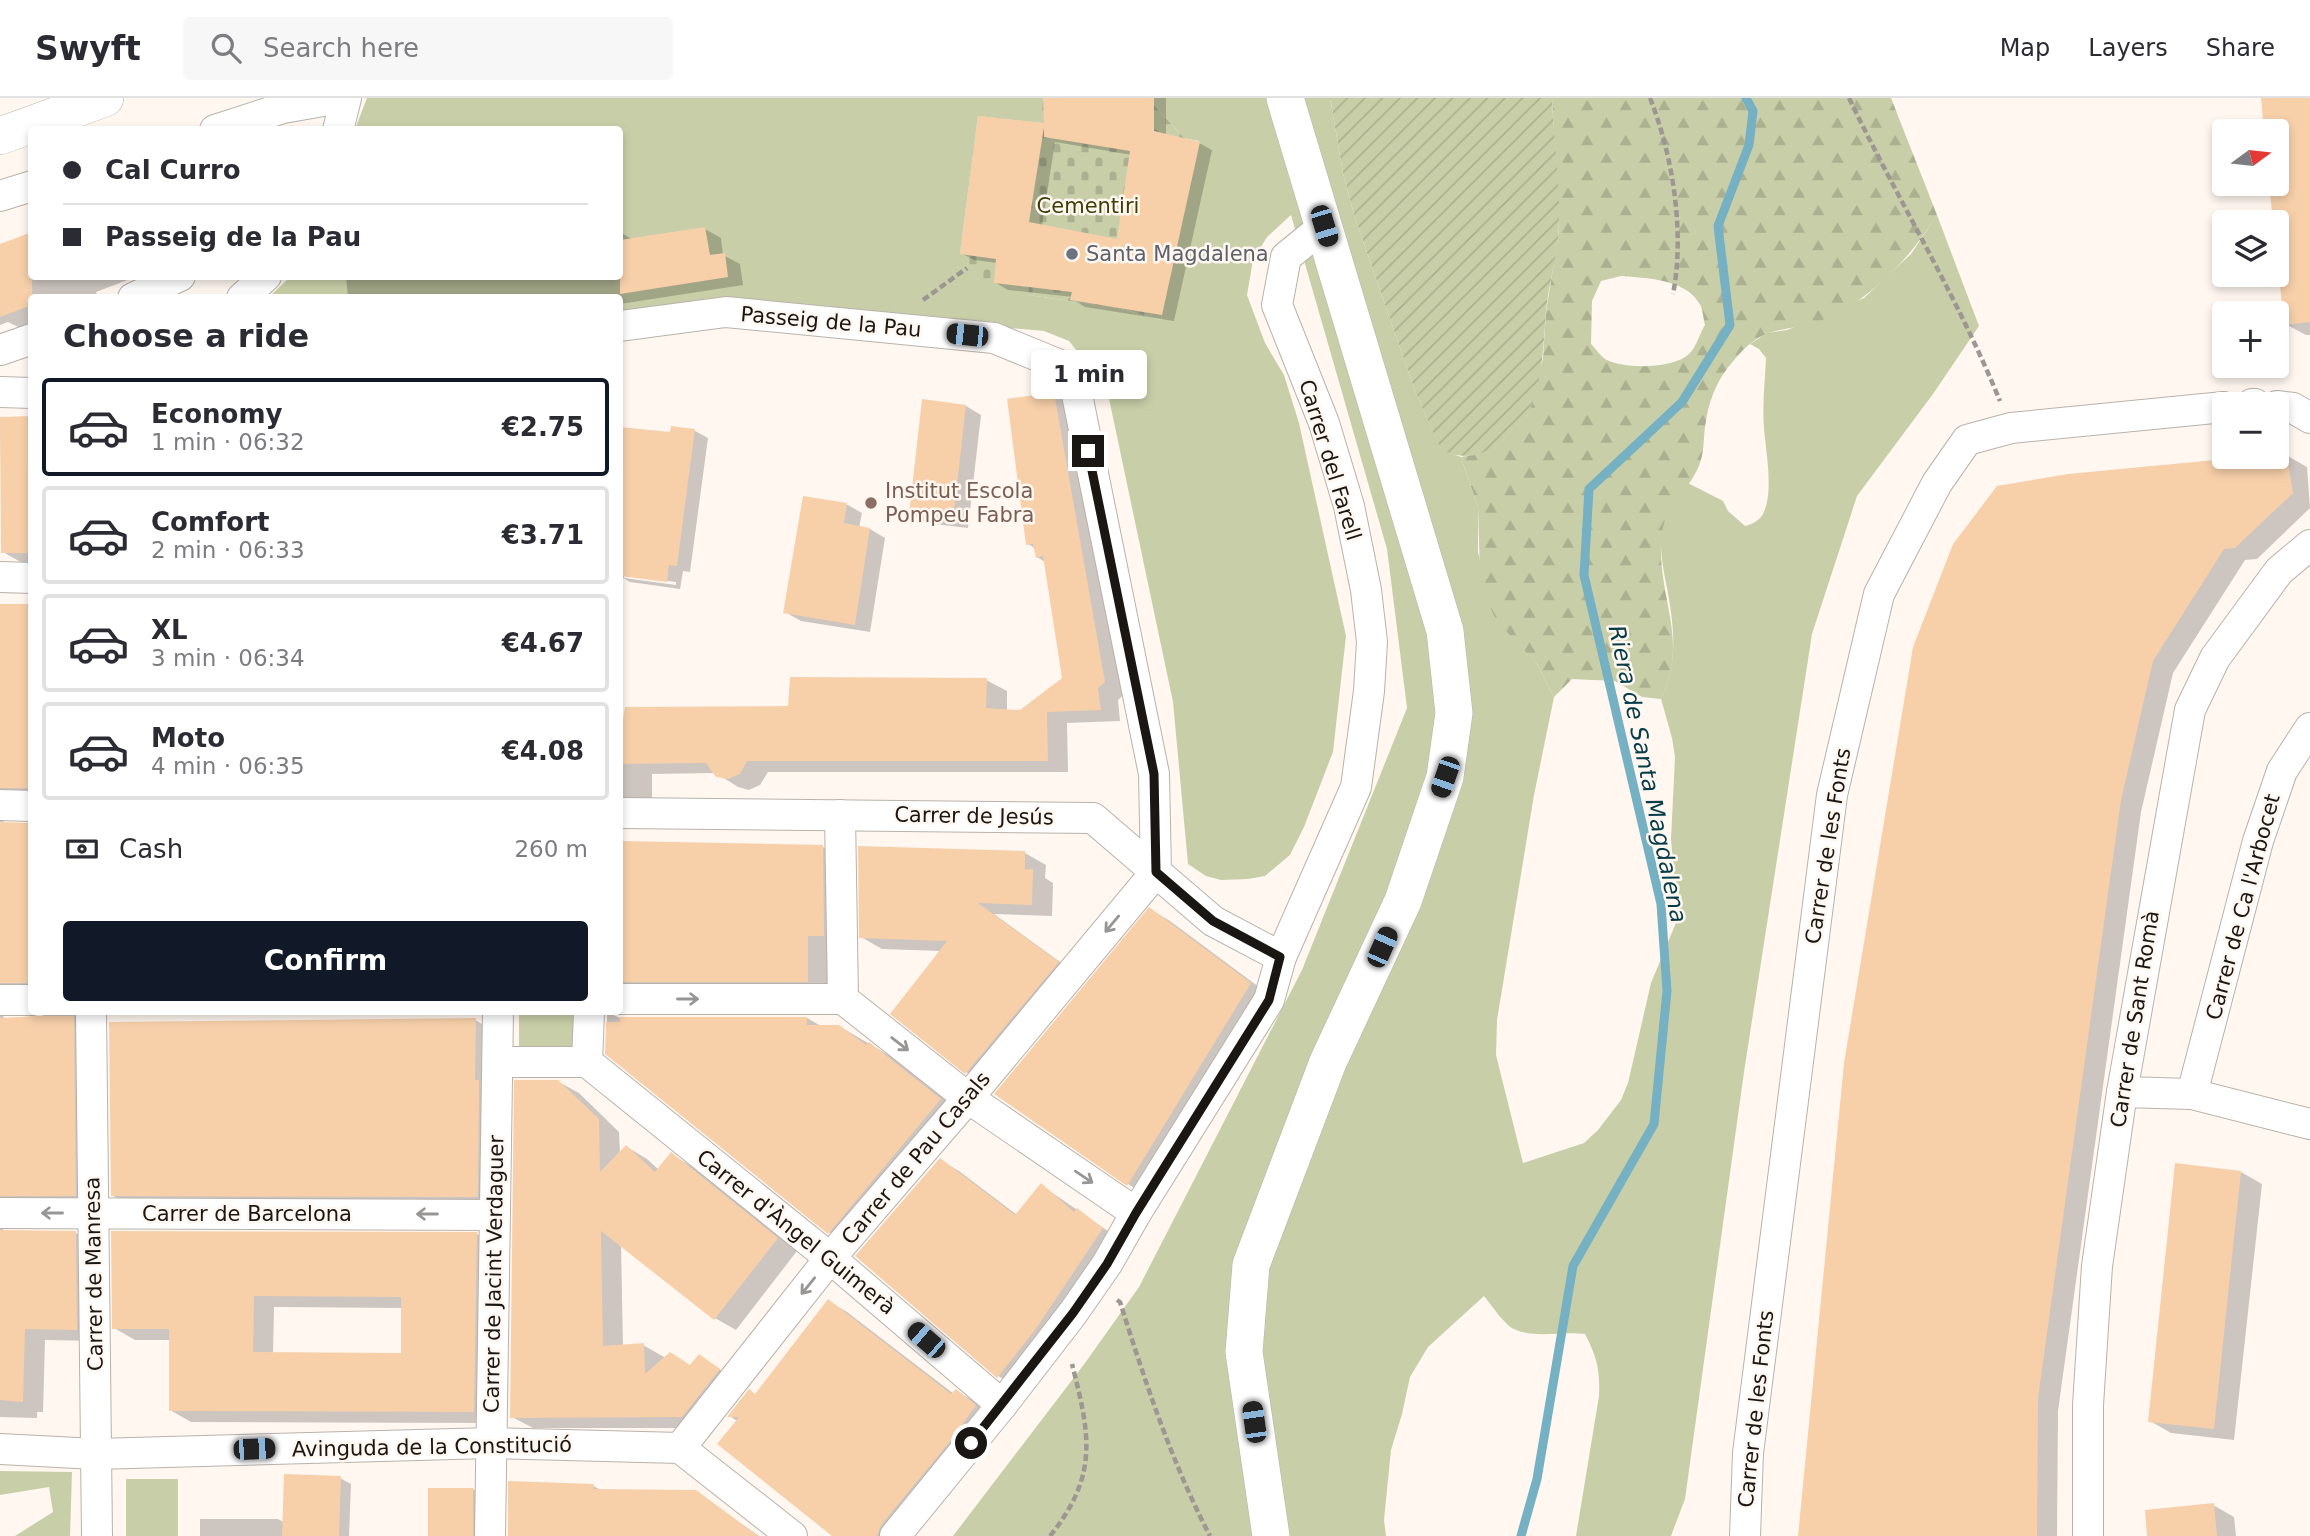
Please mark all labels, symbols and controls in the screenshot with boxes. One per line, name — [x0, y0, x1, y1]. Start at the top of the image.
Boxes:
search box — [183, 17, 673, 80]
text: Swyft — [35, 29, 141, 68]
icon: search — [207, 29, 245, 67]
text: Search here — [263, 33, 419, 63]
text: Map — [2000, 34, 2050, 62]
text: Layers — [2088, 34, 2168, 62]
text: Share — [2206, 34, 2275, 62]
north arrow — [2212, 119, 2289, 196]
map controls — [2212, 119, 2289, 469]
text: Cal Curro — [105, 155, 241, 185]
park label: Cementiri — [1037, 194, 1139, 218]
car — [1308, 203, 1341, 249]
button: layers — [2212, 210, 2289, 287]
text: Passeig de la Pau — [105, 222, 361, 252]
place label: Santa Magdalena — [1086, 242, 1269, 266]
marker: Santa Magdalena — [1064, 246, 1080, 262]
button: + — [2212, 301, 2289, 378]
street label: Passeig de la Pau — [740, 302, 922, 342]
text: Choose a ride — [63, 317, 309, 355]
car — [946, 322, 989, 348]
callout: 1 min — [1030, 350, 1146, 398]
text: 1 min — [1053, 361, 1125, 387]
street label: Carrer del Farell — [1294, 377, 1366, 543]
button: − — [2212, 392, 2289, 469]
icon: car — [67, 396, 130, 459]
text: Economy — [151, 399, 282, 429]
text: €2.75 — [502, 412, 584, 442]
text: 1 min · 06:32 — [151, 429, 305, 455]
route end — [1072, 435, 1104, 467]
place label: Institut Escola Pompeu Fabra — [885, 479, 1034, 527]
marker: Institut Escola Pompeu Fabra — [863, 495, 879, 511]
icon: car — [67, 504, 130, 567]
text: Comfort — [151, 507, 269, 537]
text: €3.71 — [502, 520, 584, 550]
text: 2 min · 06:33 — [151, 537, 305, 563]
icon: car — [67, 612, 130, 675]
text: XL — [151, 615, 188, 645]
water label: Riera de Santa Magdalena — [1604, 623, 1692, 925]
text: €4.67 — [502, 628, 584, 658]
text: 3 min · 06:34 — [151, 645, 305, 671]
icon: car — [67, 720, 130, 783]
text: Moto — [151, 723, 225, 753]
text: €4.08 — [502, 736, 584, 766]
street label: Carrer de les Fonts — [1801, 746, 1855, 946]
text: 4 min · 06:35 — [151, 753, 305, 779]
car — [1429, 754, 1462, 800]
street label: Carrer de Ca l'Arbocet — [2201, 791, 2285, 1023]
street label: Carrer de Jesús — [894, 803, 1054, 829]
icon: cash — [63, 830, 101, 868]
text: Cash — [119, 834, 183, 864]
text: 260 m — [514, 836, 588, 862]
street label: Carrer de Sant Romà — [2106, 909, 2164, 1129]
one-way arrow — [1105, 915, 1121, 933]
button: Confirm — [63, 921, 588, 1001]
car — [1364, 924, 1401, 970]
one-way arrow — [676, 992, 699, 1006]
one-way arrow — [890, 1036, 908, 1051]
street label: Carrer de Pau Casals — [837, 1067, 995, 1249]
street label: Carrer de Jacint Verdaguer — [480, 1134, 508, 1413]
street label: Carrer d'Àngel Guimerà — [692, 1144, 901, 1319]
one-way arrow — [1074, 1170, 1093, 1184]
street label: Carrer de Manresa — [80, 1177, 108, 1371]
street label: Carrer de Barcelona — [142, 1202, 352, 1226]
one-way arrow — [41, 1206, 64, 1220]
one-way arrow — [415, 1207, 438, 1221]
one-way arrow — [801, 1276, 816, 1294]
street label: Carrer de les Fonts — [1734, 1309, 1778, 1509]
car — [904, 1318, 949, 1362]
car — [1241, 1400, 1268, 1444]
route start — [955, 1427, 987, 1459]
street label: Avinguda de la Constitució — [292, 1433, 572, 1461]
car — [233, 1438, 276, 1460]

